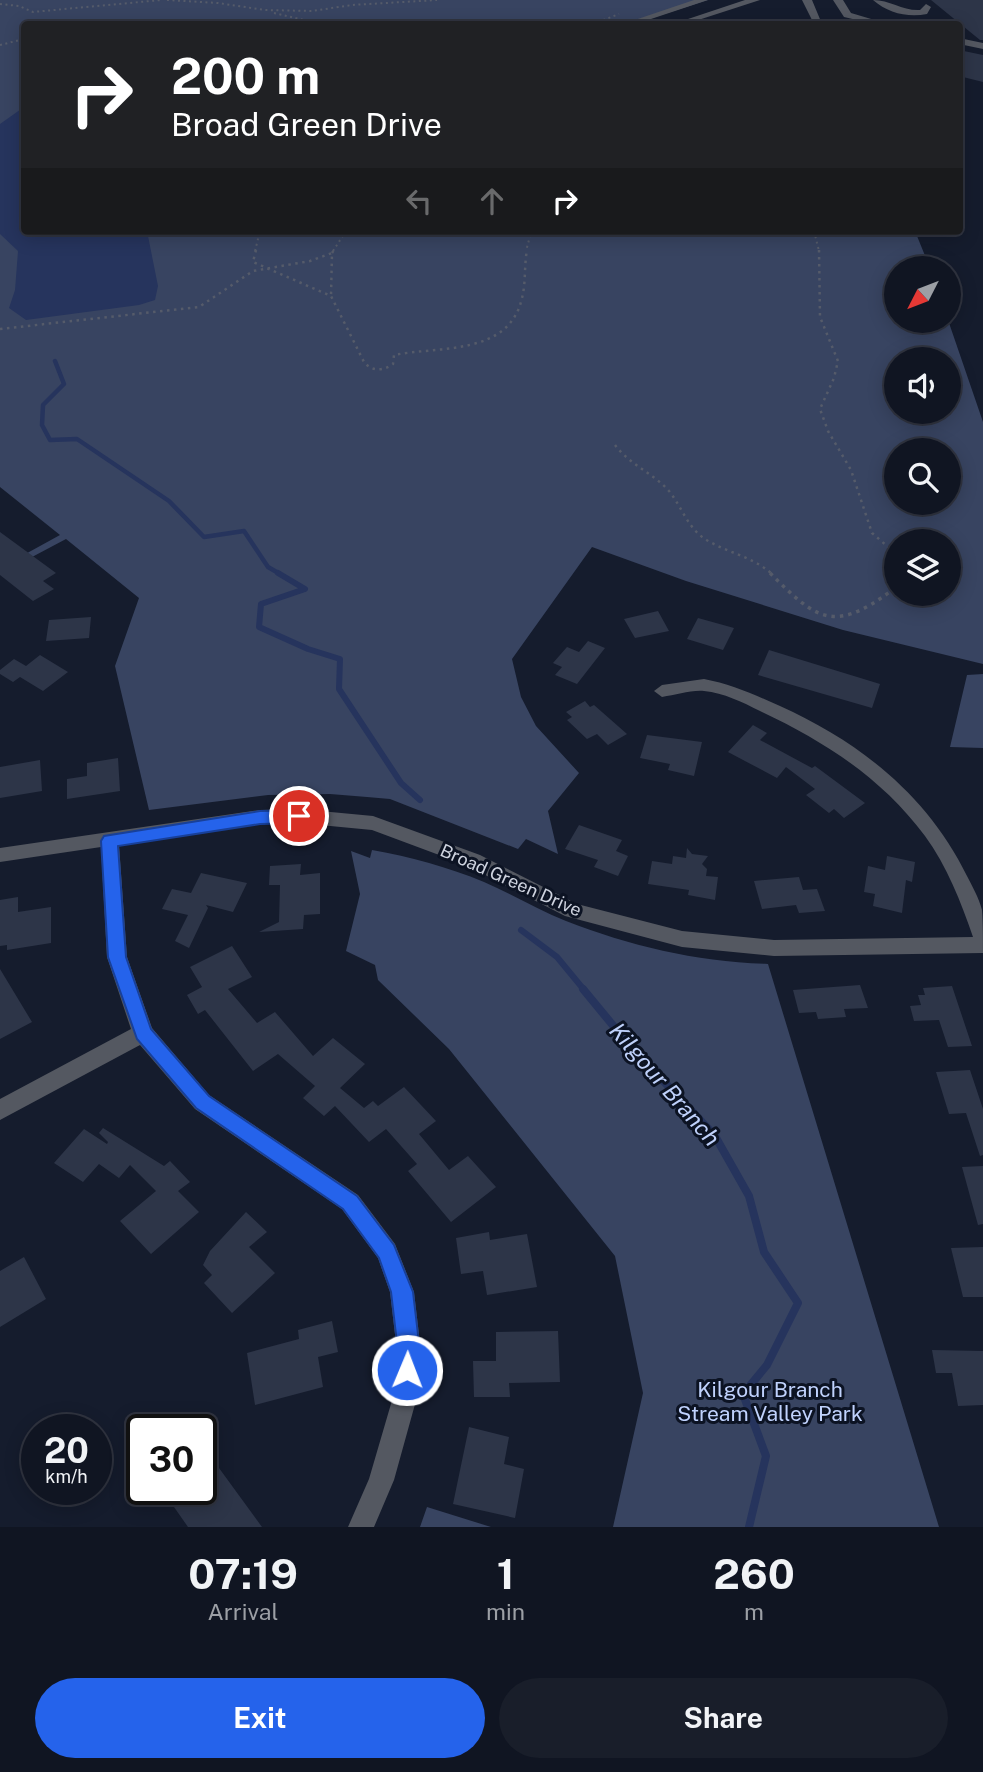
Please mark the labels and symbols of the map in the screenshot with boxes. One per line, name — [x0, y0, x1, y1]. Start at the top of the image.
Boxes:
north arrow — [884, 256, 961, 332]
pin — [269, 786, 329, 846]
street label: Broad Green Drive — [437, 839, 585, 921]
water label: Kilgour Branch — [604, 1017, 726, 1151]
position arrow — [370, 1333, 444, 1407]
park label: Kilgour Branch Stream Valley Park — [677, 1377, 863, 1426]
speed limit sign: 30 — [126, 1414, 217, 1505]

